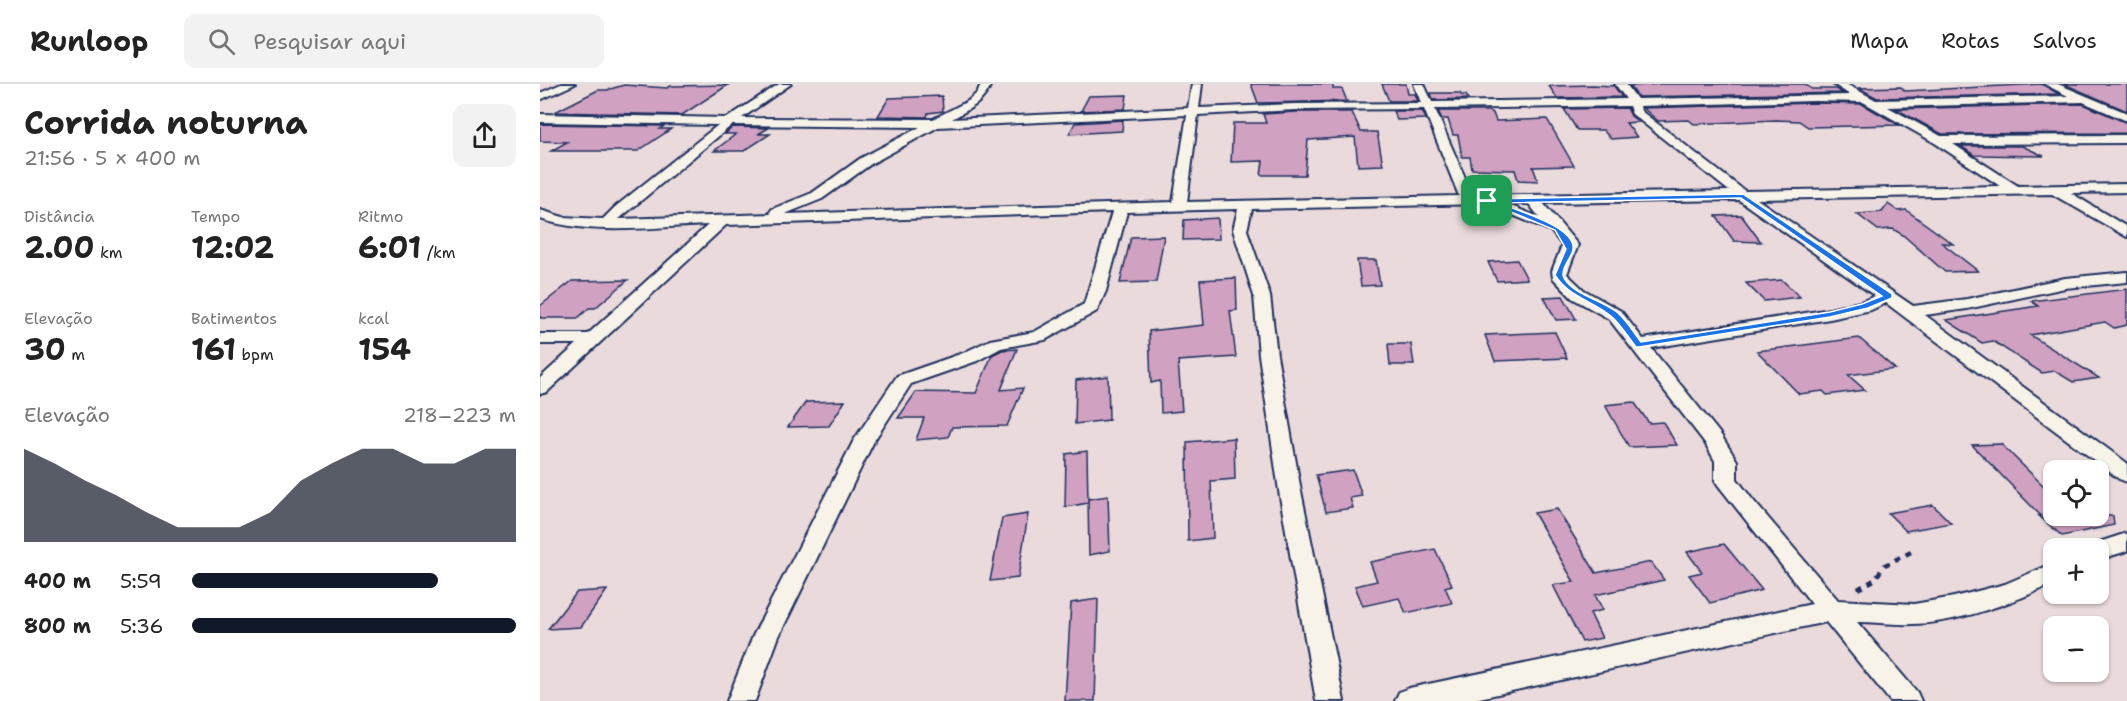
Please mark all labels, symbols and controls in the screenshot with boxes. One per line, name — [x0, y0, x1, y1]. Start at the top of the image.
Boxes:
search box — [184, 14, 604, 68]
text: Runloop — [30, 22, 148, 60]
icon: search — [205, 25, 238, 58]
text: Pesquisar aqui — [253, 27, 406, 56]
text: Mapa — [1850, 27, 1908, 55]
text: Rotas — [1941, 27, 2000, 55]
text: Salvos — [2033, 27, 2097, 55]
text: Corrida noturna — [24, 100, 308, 145]
button: share — [453, 104, 516, 167]
text: 21:56 · 5 × 400 m — [24, 145, 201, 171]
pin — [1461, 175, 1512, 226]
icon: arrive — [1470, 184, 1503, 217]
text: Distância — [24, 206, 95, 227]
text: Tempo — [191, 206, 240, 227]
text: Ritmo — [358, 206, 403, 227]
text: 2.00 — [24, 227, 95, 268]
text: 12:02 — [191, 227, 274, 268]
text: 6:01 — [358, 227, 422, 268]
text: km — [95, 242, 123, 263]
text: /km — [422, 242, 456, 263]
text: Elevação — [24, 308, 93, 329]
text: Batimentos — [191, 308, 277, 329]
text: kcal — [358, 308, 389, 329]
text: 30 — [24, 329, 66, 370]
text: 161 — [191, 329, 236, 370]
text: 154 — [358, 329, 411, 370]
text: m — [66, 344, 85, 365]
text: bpm — [236, 344, 274, 365]
text: Elevação — [24, 402, 110, 428]
text: 218–223 m — [403, 402, 516, 428]
map controls — [2043, 460, 2109, 682]
button: locate — [2043, 460, 2109, 526]
button: + — [2043, 538, 2109, 604]
text: 400 m — [24, 568, 91, 594]
text: 5:59 — [120, 568, 162, 594]
text: 800 m — [24, 613, 91, 639]
text: 5:36 — [120, 613, 163, 639]
button: − — [2043, 616, 2109, 682]

